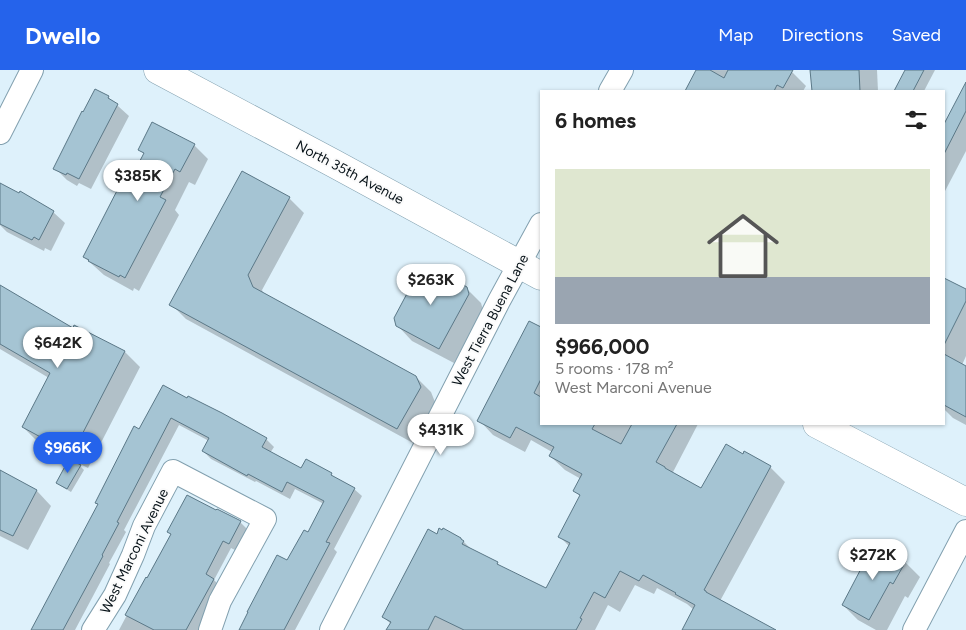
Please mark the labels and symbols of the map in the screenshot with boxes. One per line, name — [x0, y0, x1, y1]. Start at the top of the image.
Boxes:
street label: North 35th Avenue — [293, 137, 407, 208]
pin: $385K — [103, 160, 173, 202]
street label: West Tierra Buena Lane — [448, 251, 533, 389]
pin: $263K — [396, 264, 466, 306]
pin: $642K — [23, 326, 93, 369]
pin: $431K — [406, 414, 476, 456]
pin: $966K — [33, 432, 103, 474]
street label: West Marconi Avenue — [97, 486, 172, 617]
pin: $272K — [838, 538, 908, 581]

